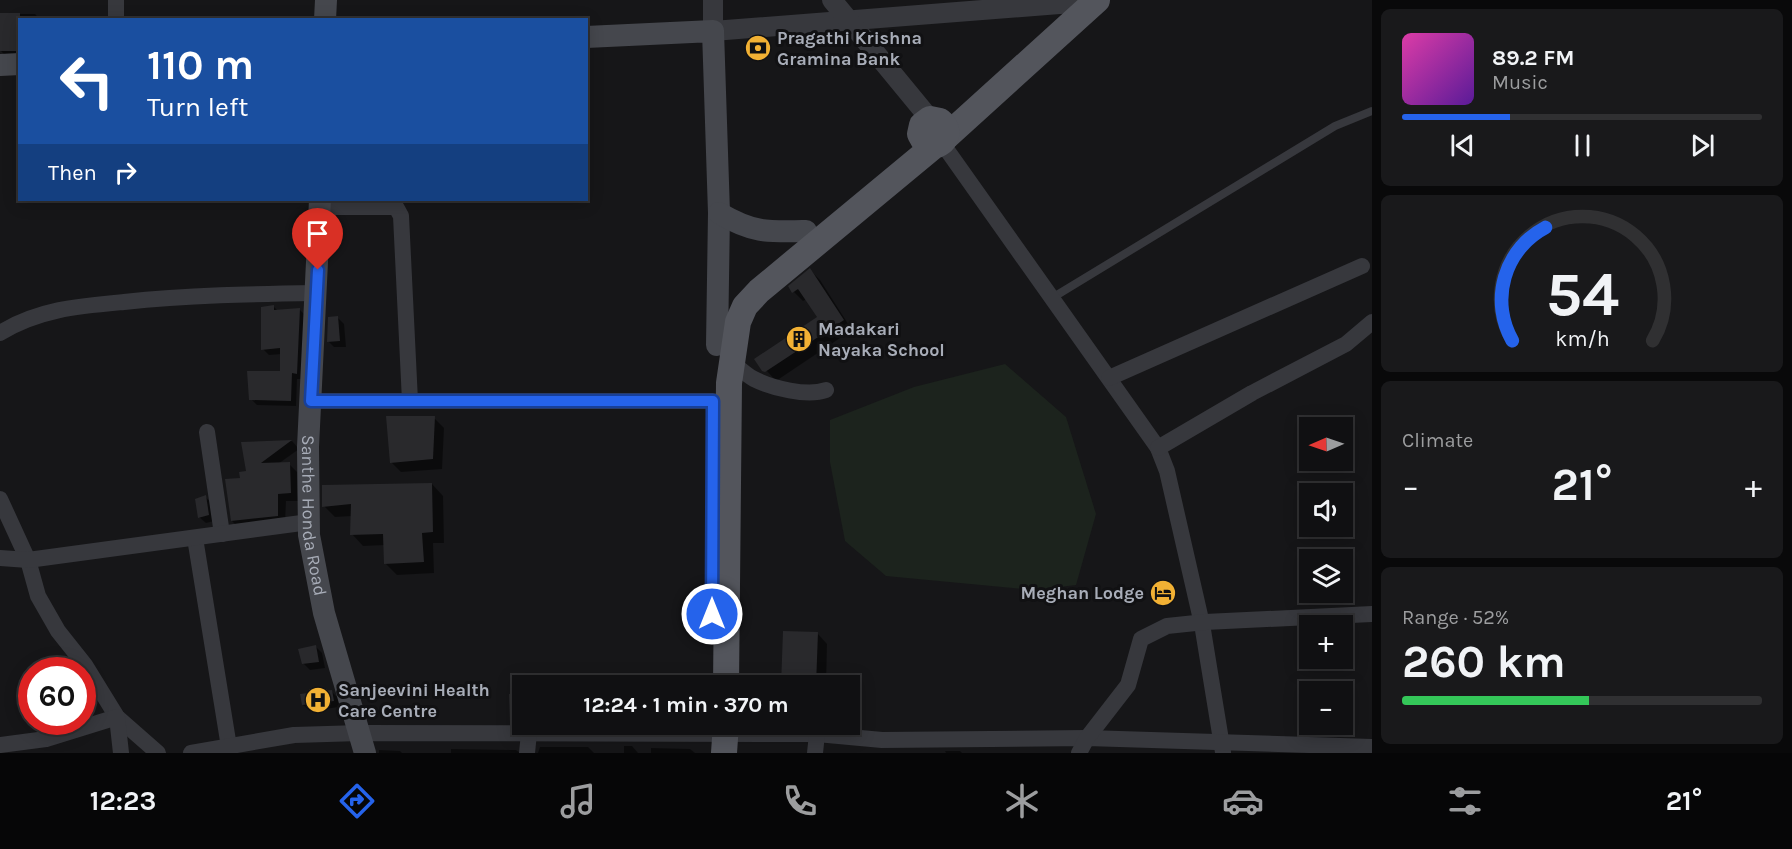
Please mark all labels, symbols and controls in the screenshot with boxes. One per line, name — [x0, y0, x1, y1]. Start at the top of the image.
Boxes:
place label: Pragathi Krishna Gramina Bank — [777, 27, 922, 70]
bank icon: Pragathi Krishna Gramina Bank — [743, 33, 773, 63]
text: 110 m — [147, 40, 254, 90]
icon: left — [48, 42, 126, 120]
text: 89.2 FM — [1492, 45, 1575, 71]
text: Music — [1492, 71, 1548, 94]
text: Turn left — [147, 91, 248, 123]
icon: previous — [1446, 129, 1479, 162]
icon: pause — [1566, 129, 1599, 162]
icon: next — [1686, 129, 1719, 162]
icon: right — [109, 156, 142, 189]
text: Then — [48, 160, 97, 186]
pin — [292, 208, 343, 270]
icon: arrive — [301, 217, 334, 250]
text: 54 — [1545, 258, 1619, 331]
place label: Madakari Nayaka School — [818, 318, 945, 361]
building icon: Madakari Nayaka School — [784, 324, 814, 354]
text: km/h — [1555, 326, 1609, 351]
north arrow — [1299, 417, 1353, 471]
map controls — [1299, 417, 1353, 735]
text: Climate — [1402, 429, 1473, 452]
street label: Santhe Honda Road — [297, 434, 331, 598]
text: 21° — [1552, 459, 1612, 511]
text: − — [1402, 467, 1419, 505]
text: + — [1745, 467, 1762, 505]
button: sound — [1299, 483, 1353, 537]
button: layers — [1299, 549, 1353, 603]
hotel icon: Meghan Lodge — [1148, 578, 1178, 608]
position arrow — [680, 582, 744, 646]
place label: Meghan Lodge — [1021, 582, 1144, 604]
text: Range · 52% — [1402, 606, 1509, 629]
button: + — [1299, 615, 1353, 669]
text: 260 km — [1402, 636, 1566, 688]
speed limit sign: 60 — [18, 657, 96, 735]
place label: Sanjeevini Health Care Centre — [338, 679, 490, 722]
button: − — [1299, 681, 1353, 735]
hospital icon: Sanjeevini Health Care Centre — [303, 685, 333, 715]
text: 12:24 · 1 min · 370 m — [583, 692, 789, 718]
icon: directions — [336, 780, 378, 822]
icon: music — [557, 780, 599, 822]
icon: phone — [779, 780, 821, 822]
icon: climate — [1001, 780, 1043, 822]
icon: car — [1222, 780, 1264, 822]
icon: filters — [1444, 780, 1486, 822]
text: 12:23 — [90, 785, 156, 817]
text: 21° — [1666, 785, 1702, 817]

